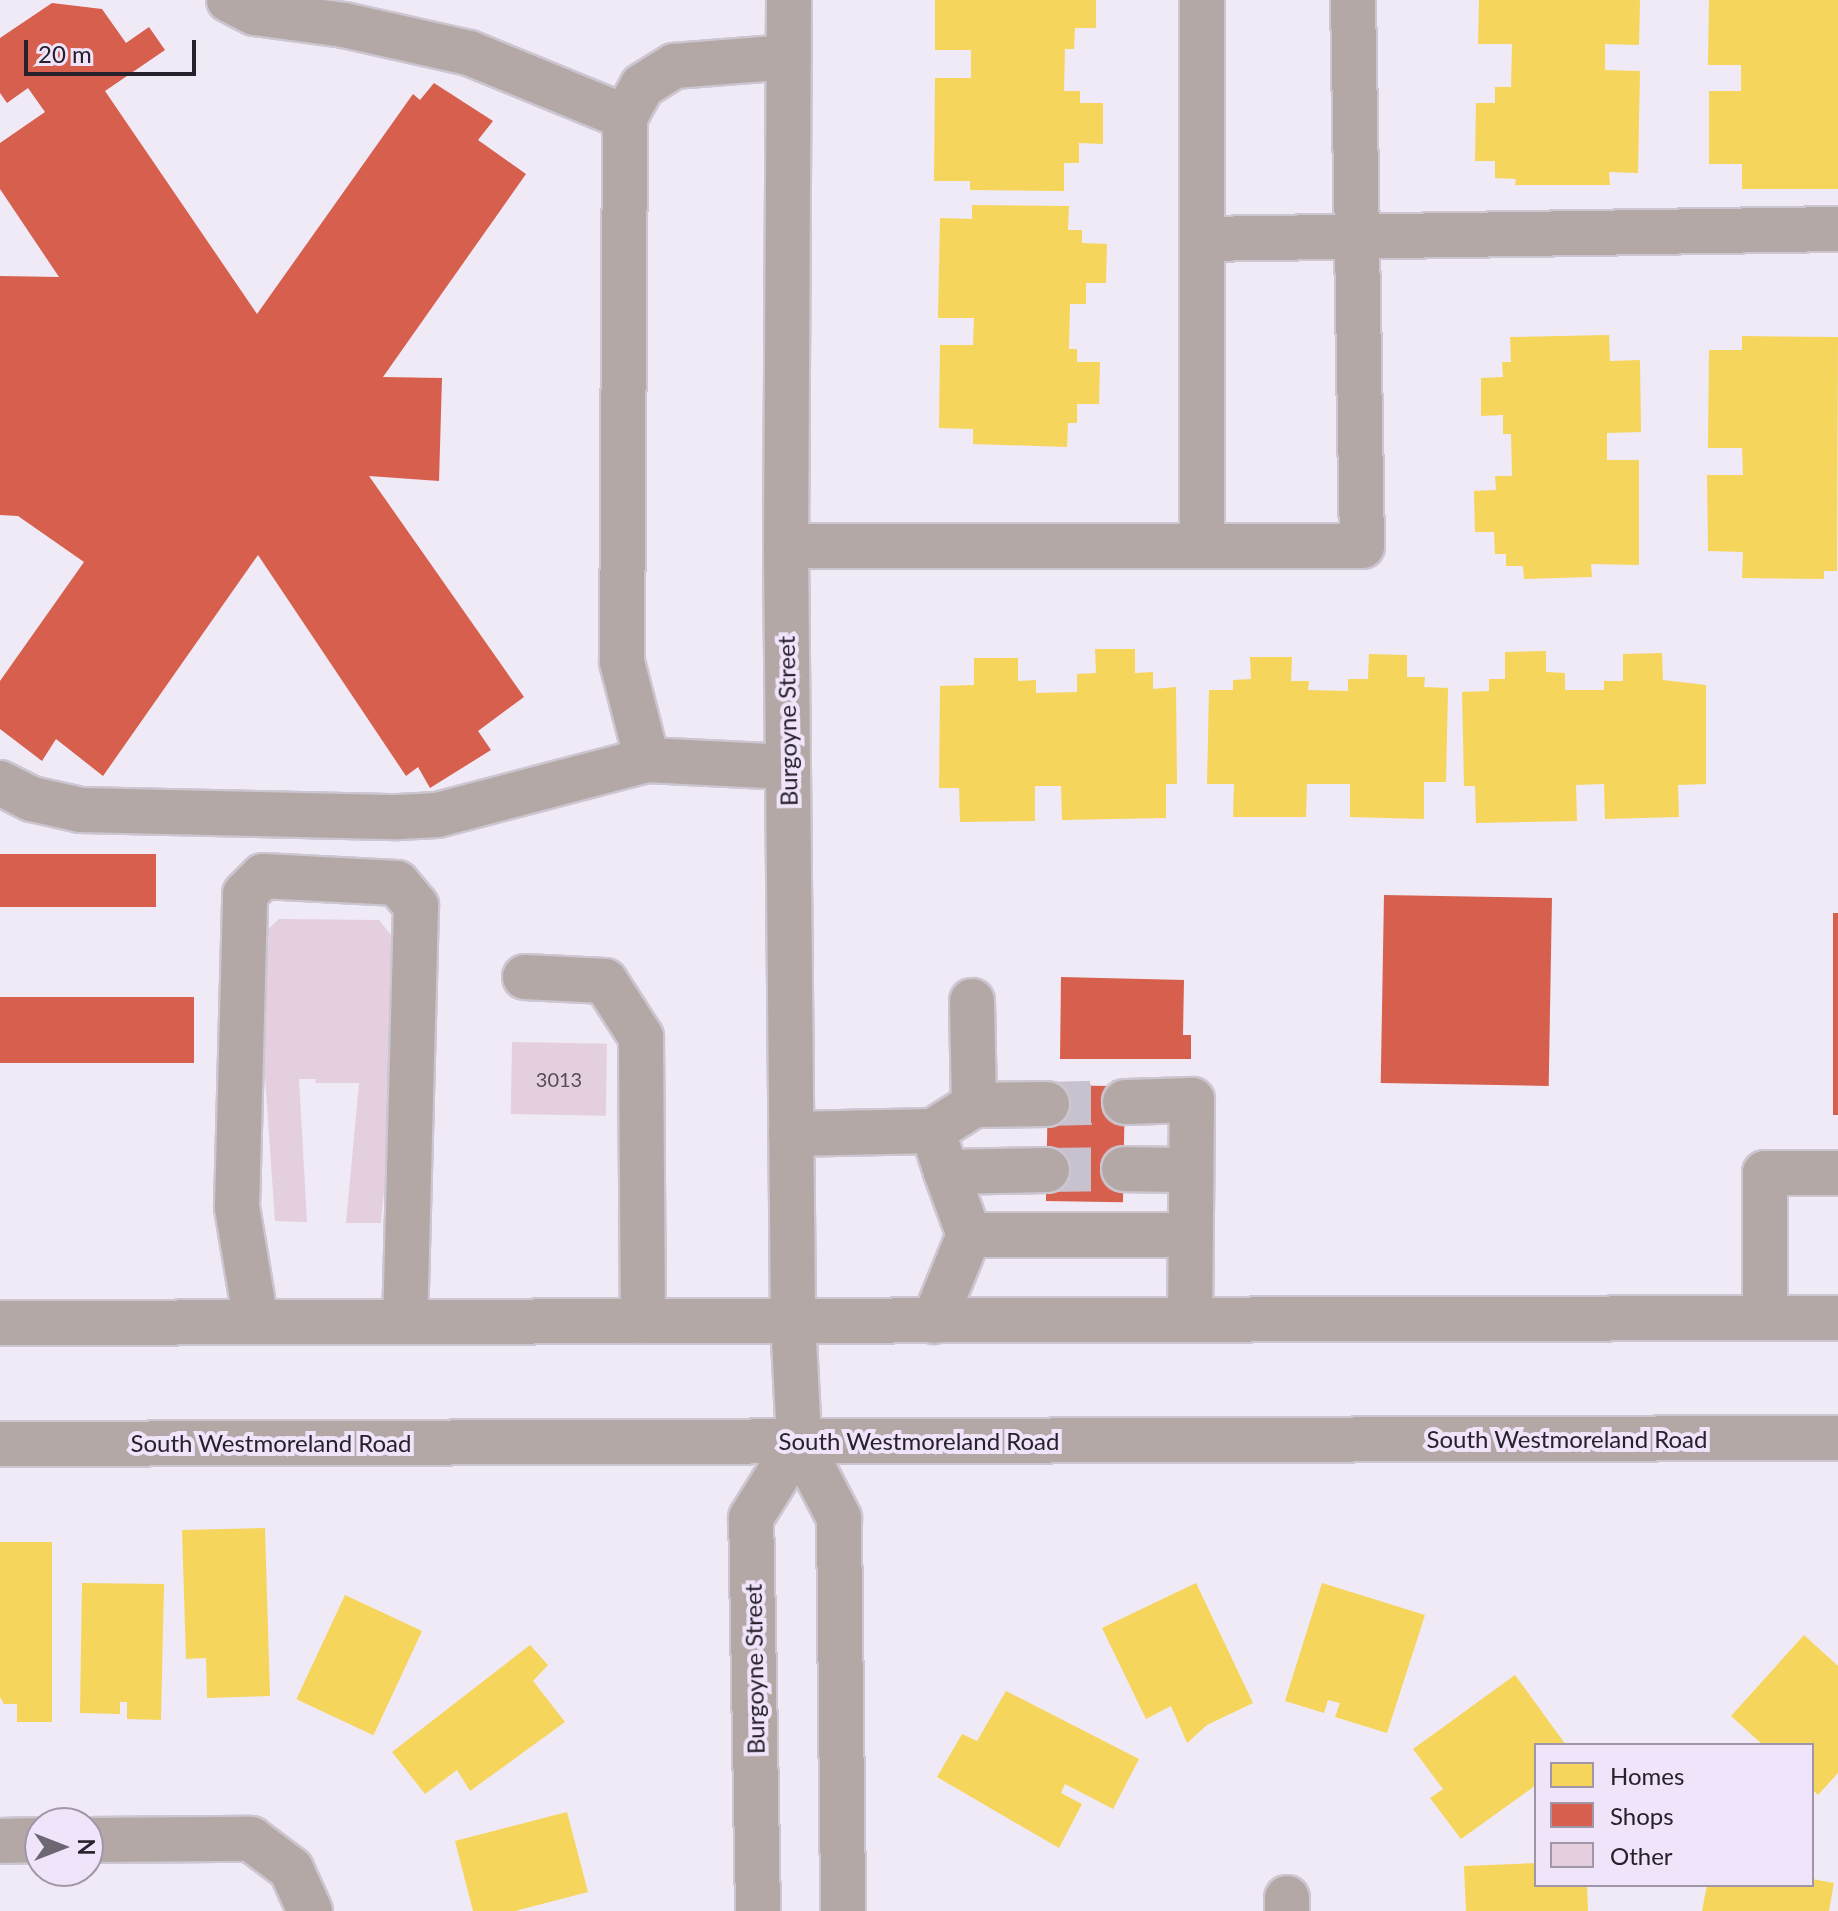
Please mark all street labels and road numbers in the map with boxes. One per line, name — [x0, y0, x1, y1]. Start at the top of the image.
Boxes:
street label: Burgoyne Street — [771, 636, 803, 806]
street label: South Westmoreland Road — [1426, 1425, 1708, 1453]
street label: South Westmoreland Road — [778, 1427, 1060, 1455]
street label: South Westmoreland Road — [130, 1429, 412, 1457]
street label: Burgoyne Street — [738, 1584, 770, 1754]

